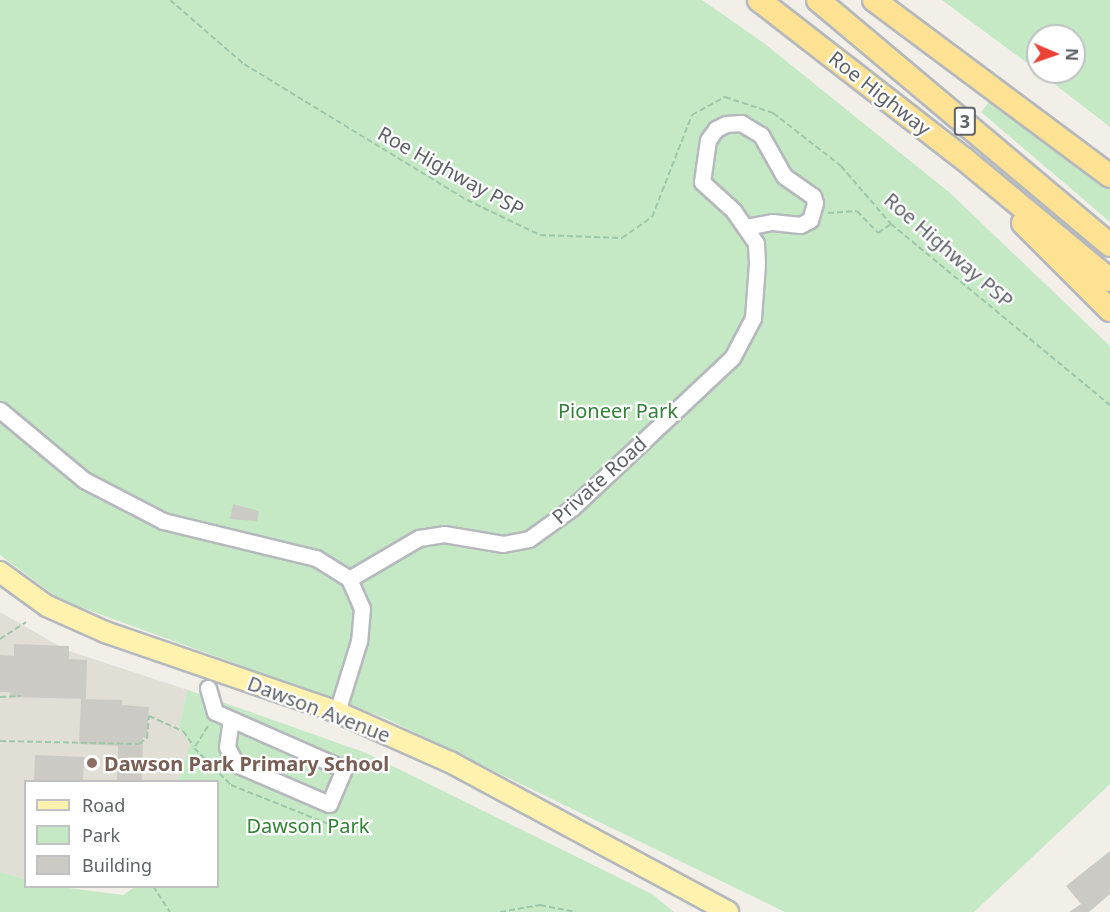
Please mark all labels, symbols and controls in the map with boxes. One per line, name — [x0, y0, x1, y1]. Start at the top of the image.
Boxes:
north arrow — [1026, 24, 1086, 84]
street label: Roe Highway — [824, 46, 936, 140]
text: N — [1061, 48, 1083, 61]
road number: 3 — [953, 106, 977, 136]
street label: Roe Highway PSP — [374, 121, 528, 221]
street label: Roe Highway PSP — [880, 187, 1018, 313]
park label: Pioneer Park — [558, 398, 678, 422]
street label: Private Road — [547, 431, 651, 529]
street label: Dawson Avenue — [244, 671, 394, 747]
place label: Dawson Park Primary School — [104, 751, 389, 775]
marker: Dawson Park Primary School — [85, 756, 99, 770]
legend — [24, 780, 219, 888]
text: Road — [82, 793, 125, 817]
park label: Dawson Park — [246, 813, 370, 837]
text: Park — [82, 823, 120, 847]
text: Building — [82, 853, 152, 877]

